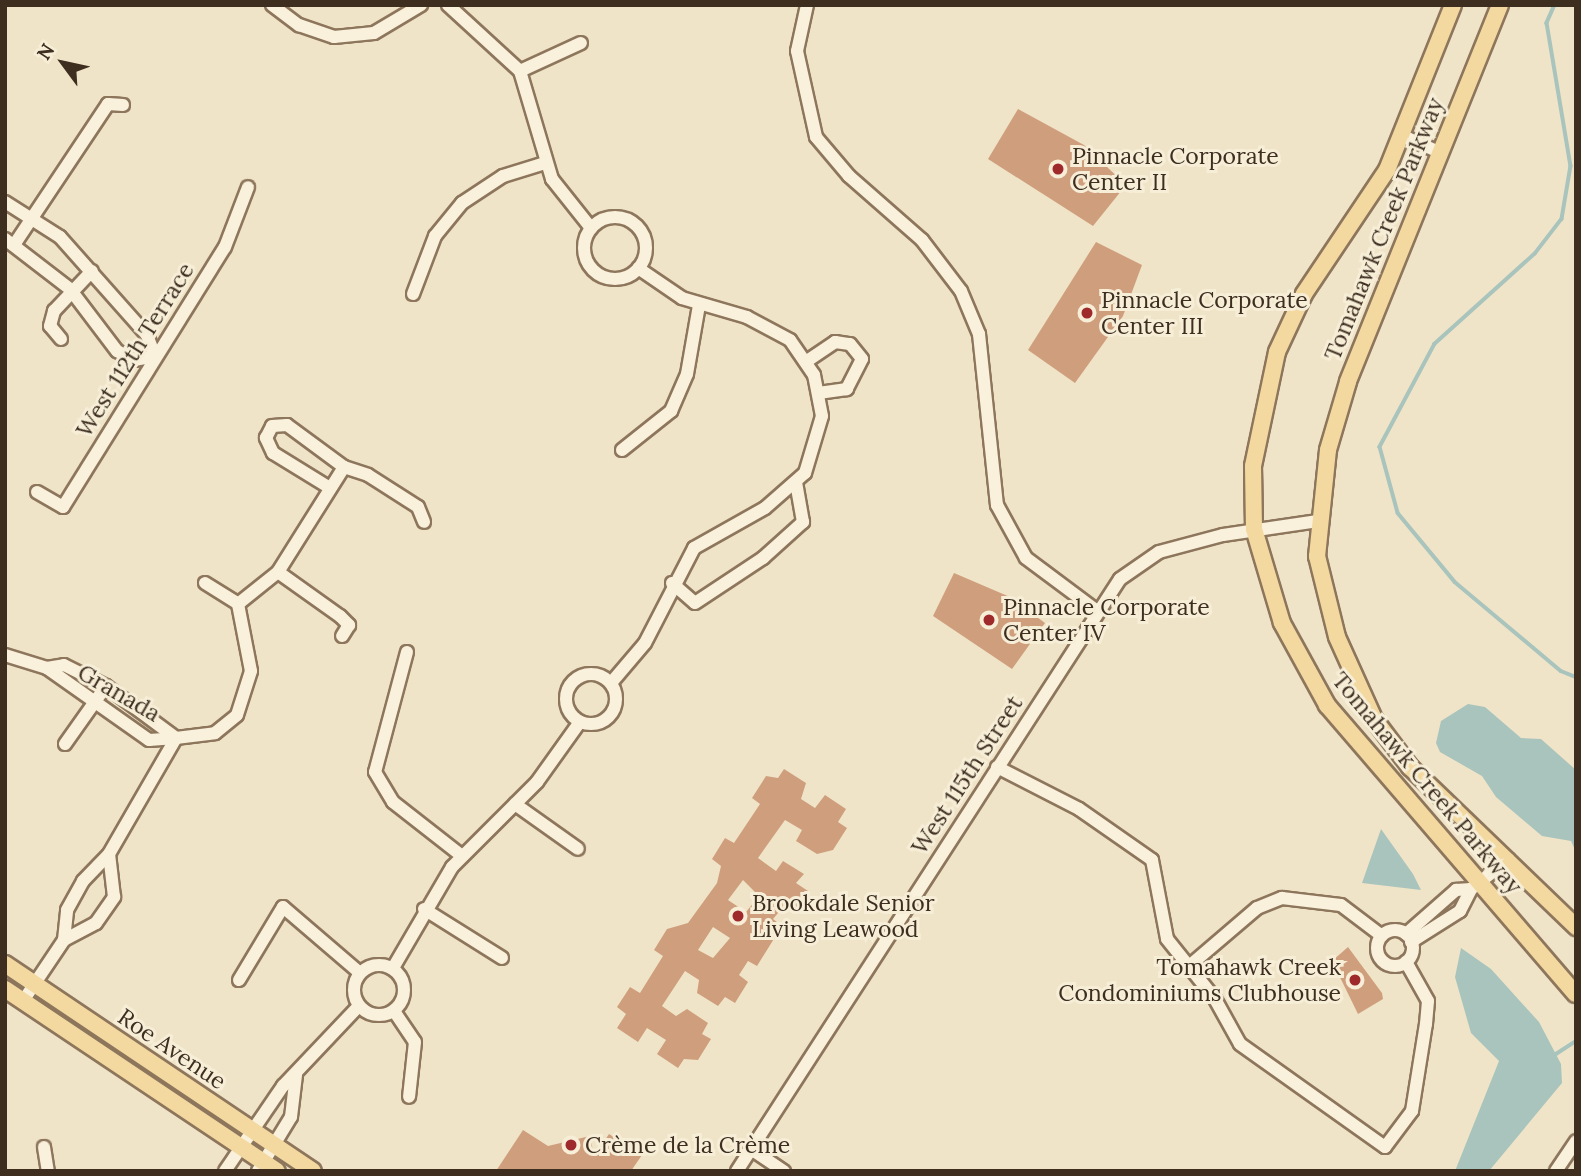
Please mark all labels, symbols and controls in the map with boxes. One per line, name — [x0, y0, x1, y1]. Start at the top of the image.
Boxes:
north arrow — [28, 28, 98, 98]
text: N — [31, 39, 59, 64]
street label: Tomahawk Creek Parkway — [1319, 94, 1449, 364]
place label: Pinnacle Corporate Center II — [1072, 142, 1279, 196]
marker: Pinnacle Corporate Center II — [1050, 161, 1066, 177]
street label: West 112th Terrace — [70, 258, 200, 442]
place label: Pinnacle Corporate Center III — [1101, 286, 1308, 340]
marker: Pinnacle Corporate Center III — [1079, 305, 1095, 321]
place label: Pinnacle Corporate Center IV — [1003, 593, 1210, 647]
marker: Pinnacle Corporate Center IV — [981, 612, 997, 628]
street label: Granada — [73, 658, 165, 728]
street label: Tomahawk Creek Parkway — [1326, 667, 1528, 899]
street label: West 115th Street — [906, 691, 1028, 859]
place label: Brookdale Senior Living Leawood — [752, 889, 935, 943]
marker: Brookdale Senior Living Leawood — [730, 908, 746, 924]
place label: Tomahawk Creek Condominiums Clubhouse — [1058, 953, 1341, 1007]
marker: Tomahawk Creek Condominiums Clubhouse — [1347, 972, 1363, 988]
street label: Roe Avenue — [113, 1003, 231, 1095]
place label: Crème de la Crème — [585, 1131, 790, 1159]
marker: Crème de la Crème — [563, 1137, 579, 1153]

